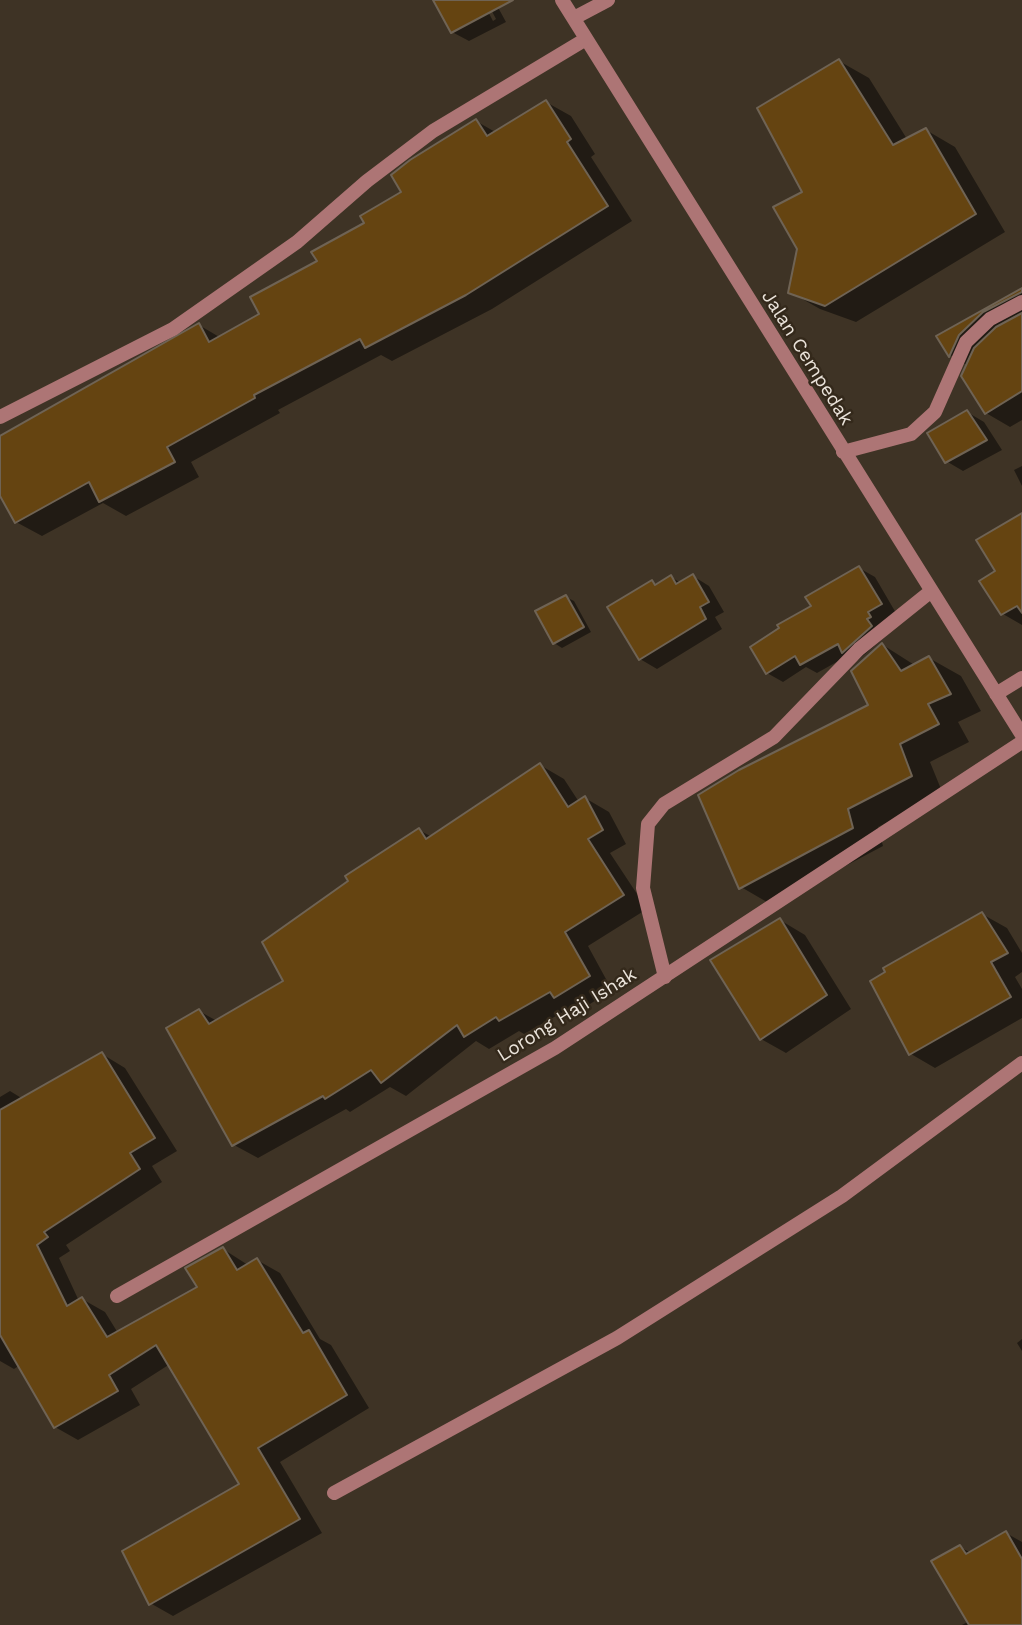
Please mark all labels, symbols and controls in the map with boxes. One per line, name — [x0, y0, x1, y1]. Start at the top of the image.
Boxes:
street label: Jalan Cempedak — [756, 286, 858, 430]
street label: Lorong Haji Ishak — [493, 963, 641, 1067]

